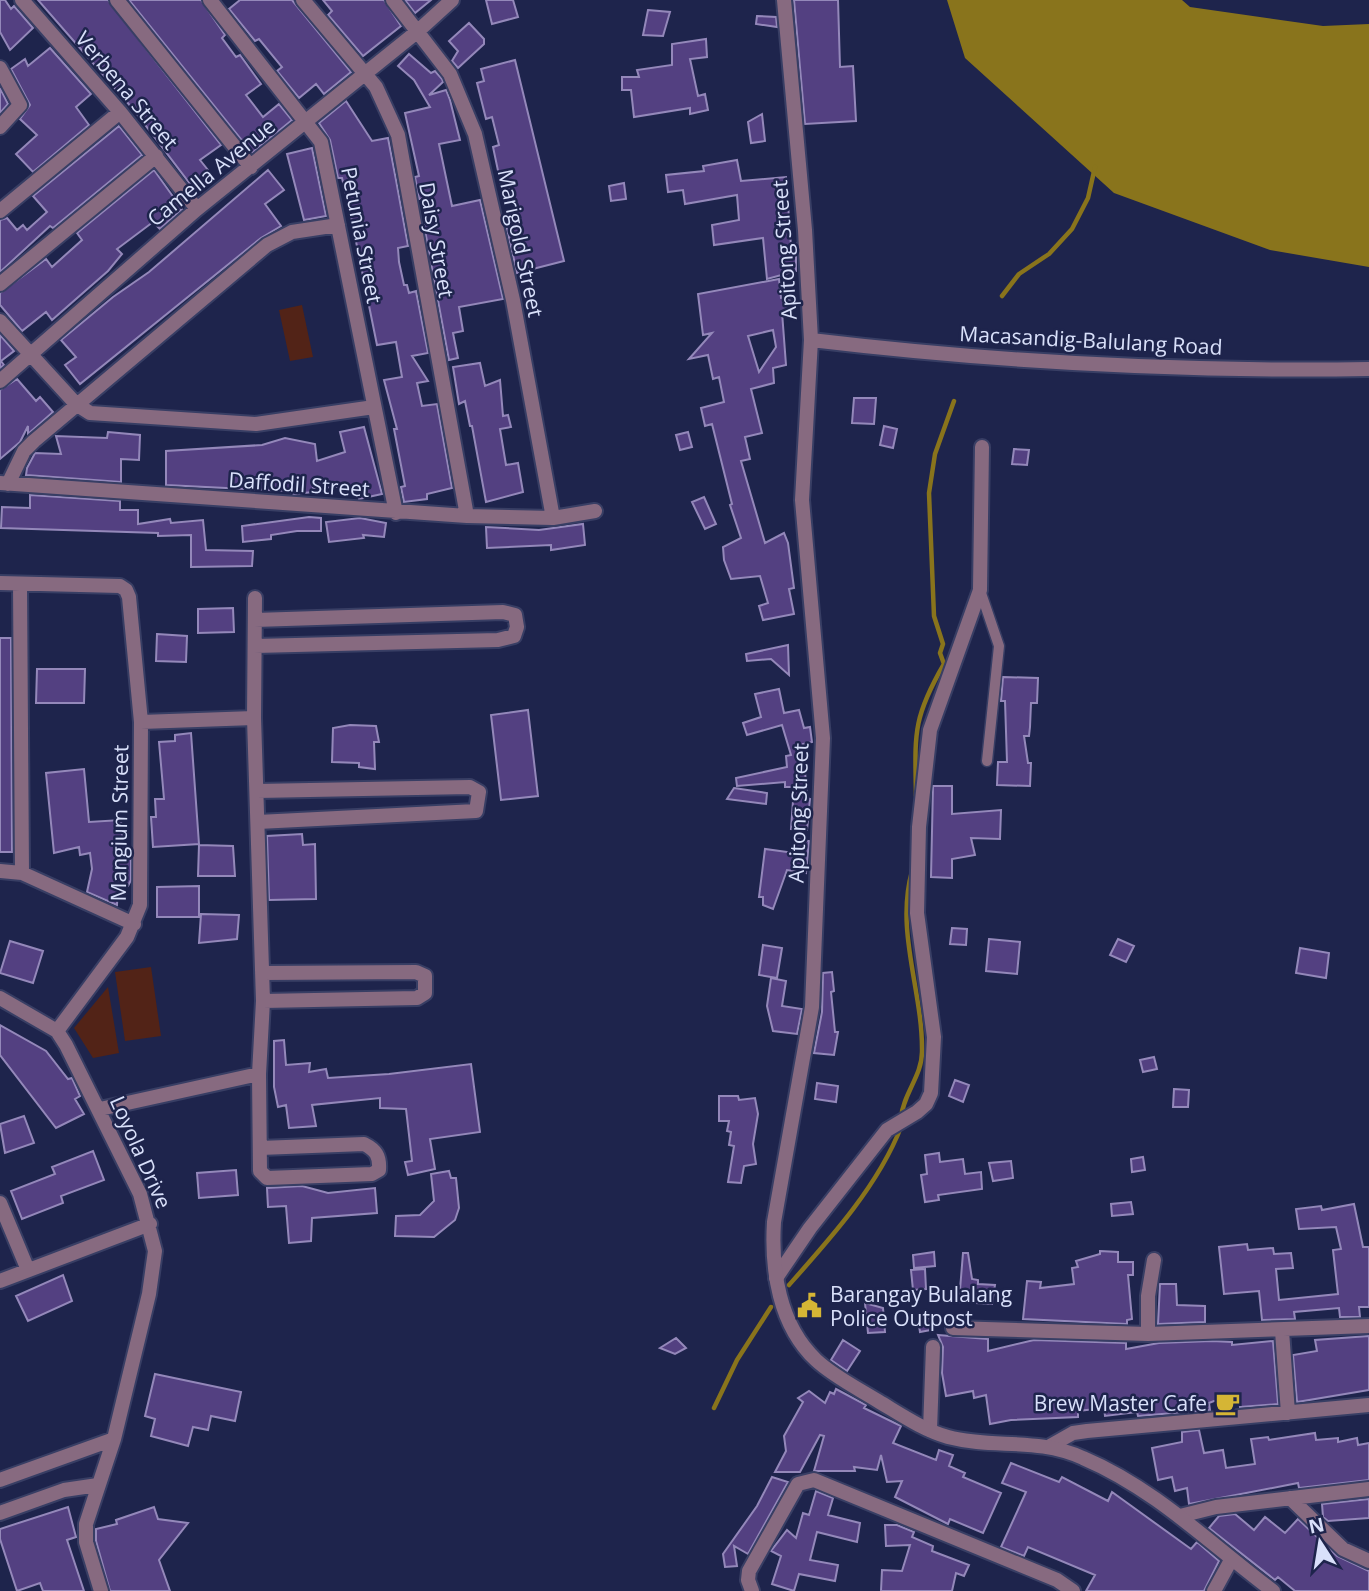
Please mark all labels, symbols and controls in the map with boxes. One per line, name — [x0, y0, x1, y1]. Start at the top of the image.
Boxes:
street label: Verbena Street — [69, 25, 185, 155]
street label: Camella Avenue — [141, 112, 281, 232]
street label: Petunia Street — [335, 164, 389, 306]
street label: Marigold Street — [492, 166, 550, 320]
street label: Apitong Street — [765, 179, 803, 321]
street label: Daisy Street — [413, 180, 461, 300]
street label: Macasandig-Balulang Road — [959, 319, 1223, 361]
street label: Daffodil Street — [228, 465, 370, 503]
street label: Apitong Street — [782, 743, 814, 883]
street label: Mangium Street — [104, 744, 134, 902]
street label: Loyola Drive — [104, 1091, 178, 1213]
place label: Barangay Bulalang Police Outpost — [830, 1280, 1012, 1332]
public building icon: Barangay Bulalang Police Outpost — [796, 1292, 824, 1320]
place label: Brew Master Cafe — [1034, 1389, 1207, 1417]
cafe icon: Brew Master Cafe — [1213, 1389, 1241, 1417]
north arrow — [1285, 1507, 1355, 1577]
text: N — [1306, 1511, 1327, 1540]

